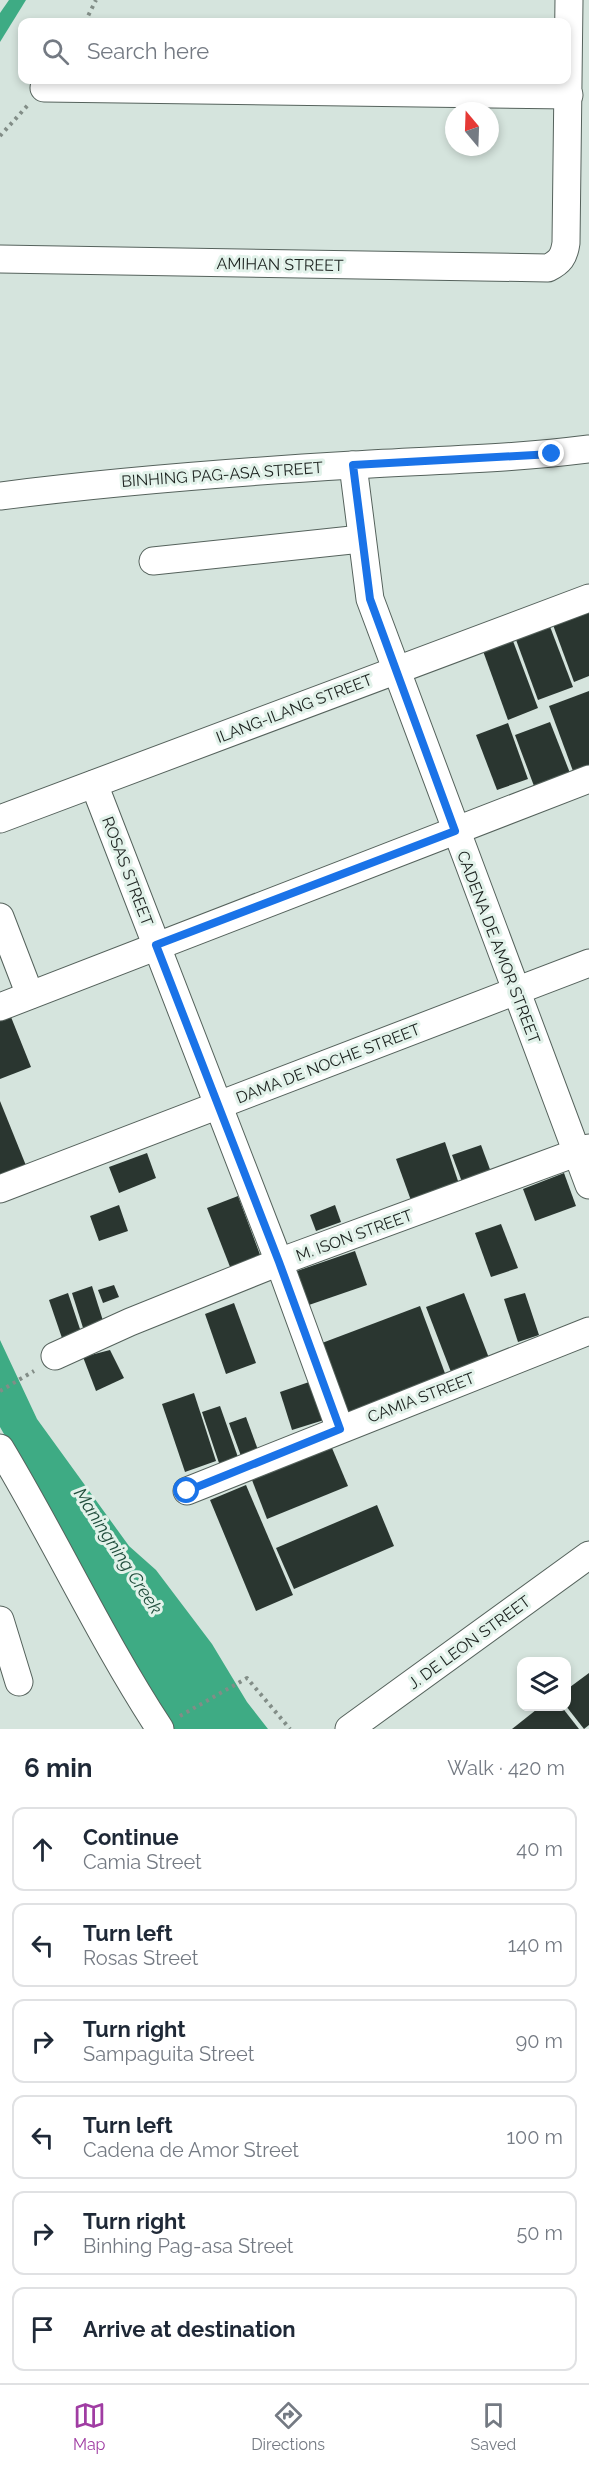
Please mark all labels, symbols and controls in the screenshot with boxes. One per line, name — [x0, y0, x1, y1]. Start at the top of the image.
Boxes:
search box — [18, 18, 571, 84]
icon: search — [39, 35, 72, 68]
text: Search here — [87, 38, 209, 64]
north arrow — [445, 102, 499, 156]
street label: AMIHAN STREET — [216, 254, 344, 275]
route end — [538, 440, 564, 466]
street label: BINHING PAG-ASA STREET — [121, 458, 324, 491]
street label: ILANG-ILANG STREET — [213, 670, 375, 747]
street label: ROSAS STREET — [98, 814, 157, 929]
street label: CADENA DE AMOR STREET — [453, 848, 544, 1046]
street label: DAMA DE NOCHE STREET — [233, 1019, 423, 1107]
street label: M. ISON STREET — [293, 1206, 415, 1265]
street label: CAMIA STREET — [365, 1368, 478, 1427]
route start — [173, 1477, 199, 1503]
water label: Maningning Creek — [70, 1484, 167, 1618]
street label: J. DE LEON STREET — [405, 1592, 534, 1693]
map controls — [517, 1657, 571, 1711]
button: layers — [517, 1657, 571, 1711]
text: 6 min — [24, 1753, 93, 1783]
text: Walk · 420 m — [447, 1756, 565, 1780]
text: Continue — [83, 1824, 179, 1850]
icon: ahead — [26, 1833, 59, 1866]
text: 40 m — [516, 1837, 563, 1861]
text: Camia Street — [83, 1850, 202, 1874]
text: Turn left — [83, 1920, 173, 1946]
icon: left — [26, 1929, 59, 1962]
text: 140 m — [508, 1933, 563, 1957]
text: Rosas Street — [83, 1946, 198, 1970]
text: Turn right — [83, 2016, 186, 2042]
icon: right — [26, 2025, 59, 2058]
text: 90 m — [516, 2029, 563, 2053]
text: Sampaguita Street — [83, 2042, 254, 2066]
text: Turn left — [83, 2112, 173, 2138]
icon: left — [26, 2121, 59, 2154]
text: 100 m — [506, 2125, 563, 2149]
text: Cadena de Amor Street — [83, 2138, 299, 2162]
text: Turn right — [83, 2208, 186, 2234]
icon: right — [26, 2217, 59, 2250]
text: 50 m — [516, 2221, 563, 2245]
text: Binhing Pag-asa Street — [83, 2234, 294, 2258]
icon: arrive — [26, 2313, 59, 2346]
text: Arrive at destination — [83, 2316, 296, 2342]
tab: Map — [73, 2399, 106, 2454]
tab: Directions — [251, 2399, 325, 2454]
tab: Saved — [470, 2399, 516, 2454]

